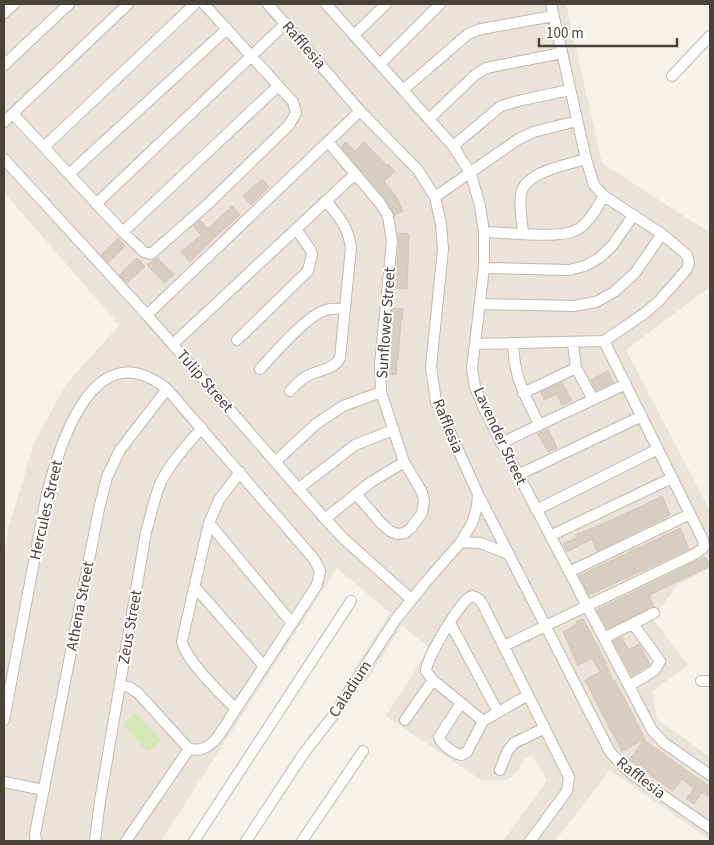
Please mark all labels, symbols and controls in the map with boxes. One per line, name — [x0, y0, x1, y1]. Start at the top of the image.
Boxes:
scale bar — [539, 15, 676, 47]
street label: Rafflesia — [277, 16, 331, 74]
text: 100 m — [546, 23, 584, 44]
street label: Sunflower Street — [371, 266, 401, 379]
street label: Tulip Street — [172, 345, 239, 418]
street label: Lavender Street — [468, 383, 533, 489]
street label: Rafflesia — [427, 395, 469, 457]
street label: Hercules Street — [24, 457, 68, 562]
street label: Athena Street — [61, 559, 100, 653]
street label: Zeus Street — [113, 588, 147, 666]
street label: Caladium — [323, 656, 377, 722]
street label: Rafflesia — [612, 752, 670, 804]

